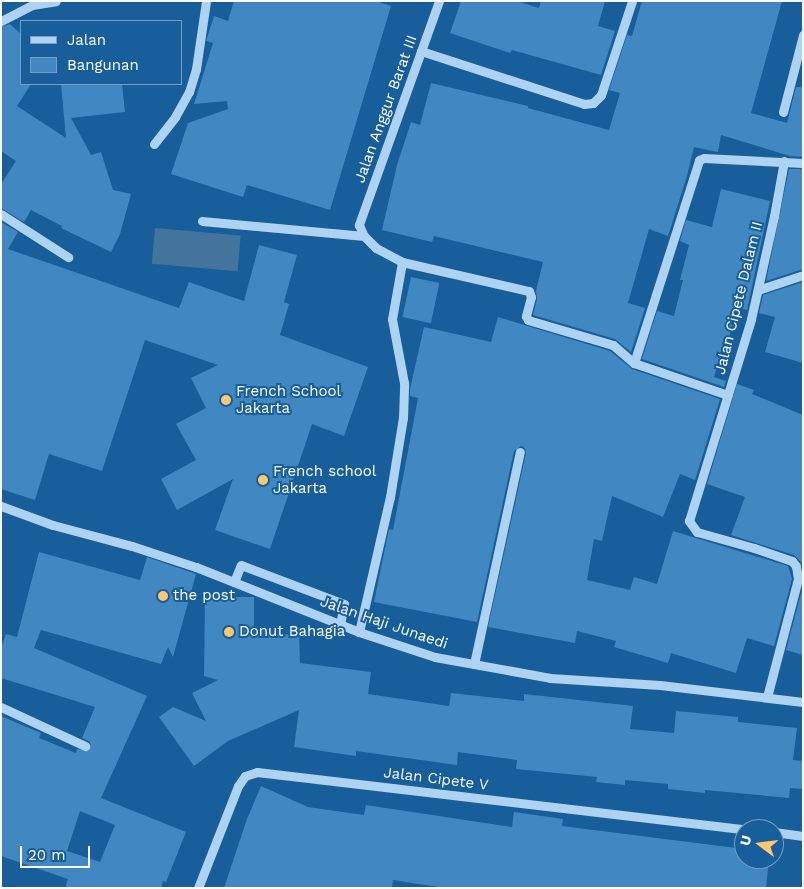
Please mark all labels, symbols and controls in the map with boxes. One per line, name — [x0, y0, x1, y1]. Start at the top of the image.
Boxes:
legend — [20, 20, 182, 85]
text: Jalan — [67, 31, 106, 49]
street label: Jalan Anggur Barat III — [351, 32, 421, 186]
text: Bangunan — [67, 56, 139, 74]
street label: Jalan Cipete Dalam II — [711, 220, 767, 376]
place label: French School Jakarta — [236, 382, 341, 417]
marker: French School Jakarta — [220, 394, 232, 406]
place label: French school Jakarta — [273, 462, 376, 497]
marker: French school Jakarta — [257, 474, 269, 486]
place label: the post — [173, 587, 235, 605]
marker: the post — [157, 590, 169, 602]
street label: Jalan Haji Junaedi — [318, 593, 450, 653]
place label: Donut Bahagia — [239, 623, 345, 641]
marker: Donut Bahagia — [223, 626, 235, 638]
street label: Jalan Cipete V — [382, 764, 490, 794]
north arrow — [734, 819, 784, 869]
text: U — [736, 834, 754, 847]
scale bar — [22, 836, 92, 868]
text: 20 m — [28, 846, 66, 864]

